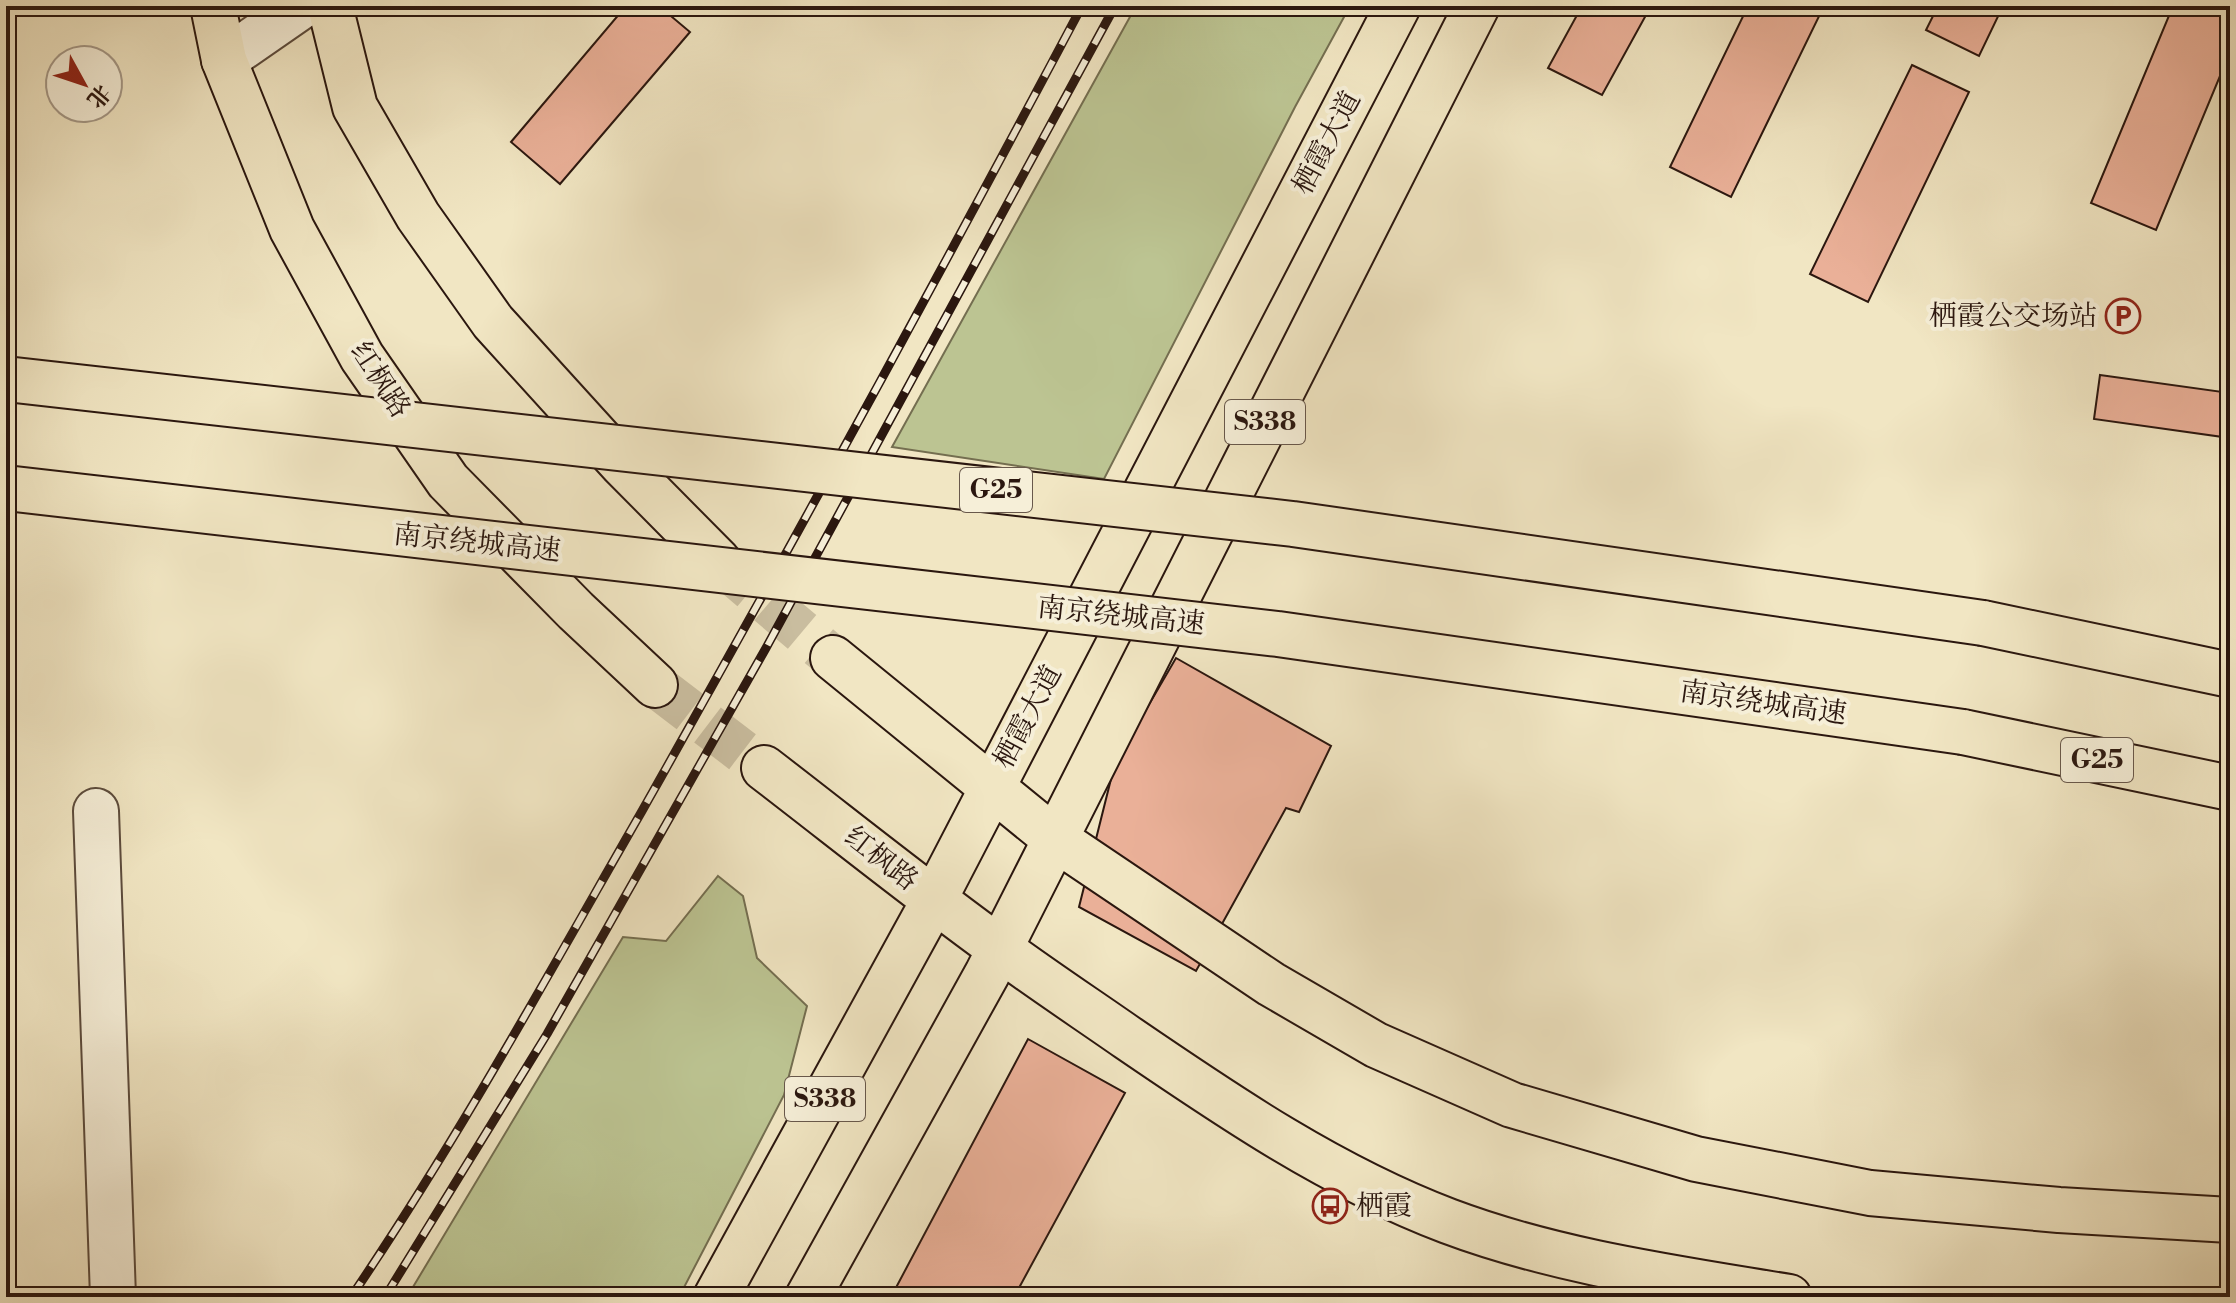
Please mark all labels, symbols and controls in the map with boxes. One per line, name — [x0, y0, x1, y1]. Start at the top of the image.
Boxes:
north arrow — [44, 44, 124, 124]
text: 北 — [81, 79, 116, 113]
street label: 栖霞大道 — [1285, 85, 1369, 201]
parking icon: 栖霞公交场站 — [2104, 297, 2142, 335]
place label: 栖霞公交场站 — [1929, 299, 2097, 334]
street label: 红枫路 — [342, 335, 418, 425]
road number: S338 — [1225, 400, 1305, 444]
road number: G25 — [960, 468, 1032, 512]
street label: 南京绕城高速 — [392, 517, 562, 569]
street label: 南京绕城高速 — [1036, 590, 1206, 642]
street label: 栖霞大道 — [986, 659, 1070, 775]
street label: 南京绕城高速 — [1677, 674, 1849, 732]
road number: G25 — [2061, 738, 2133, 782]
street label: 红枫路 — [837, 819, 925, 899]
road number: S338 — [785, 1077, 865, 1121]
bus stop icon: 栖霞 — [1311, 1187, 1349, 1225]
place label: 栖霞 — [1356, 1189, 1412, 1224]

